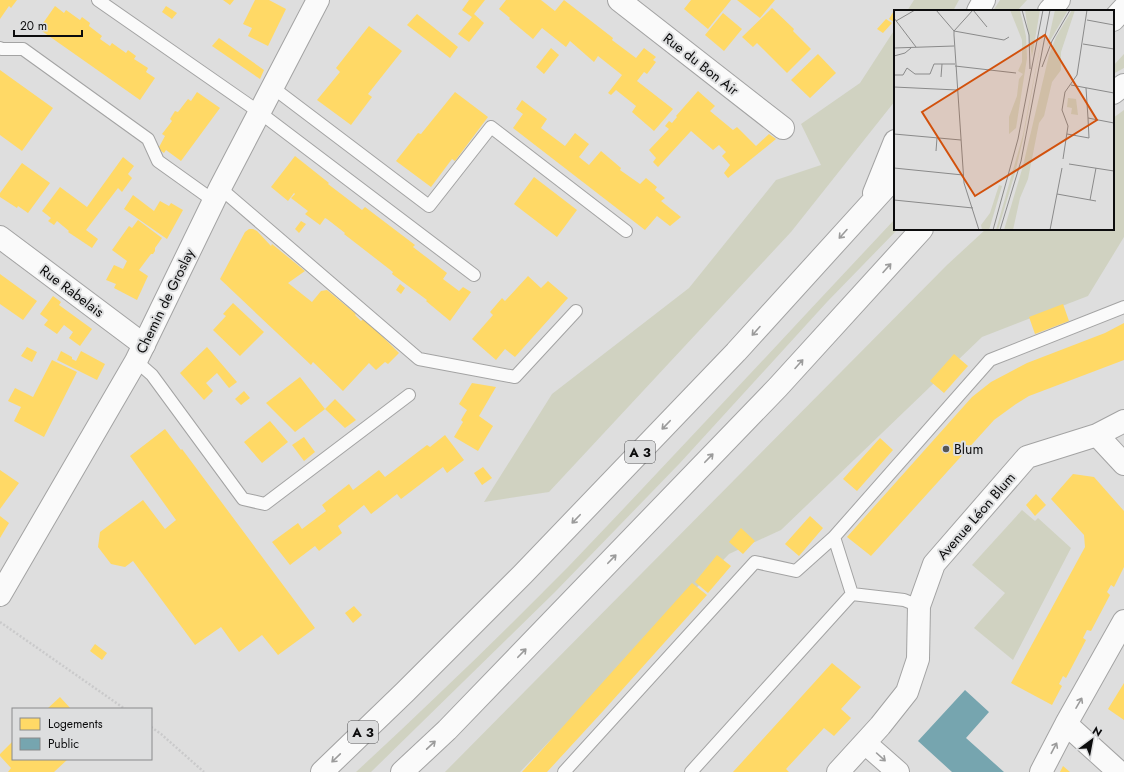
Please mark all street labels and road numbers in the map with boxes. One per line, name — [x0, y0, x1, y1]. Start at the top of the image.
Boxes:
street label: Rue du Bon Air — [659, 28, 743, 100]
street label: Chemin de Groslay — [131, 244, 199, 357]
street label: Rue Rabelais — [36, 260, 108, 322]
road number: A 3 — [625, 441, 655, 463]
street label: Avenue Léon Blum — [932, 468, 1020, 564]
road number: A 3 — [348, 721, 378, 743]

